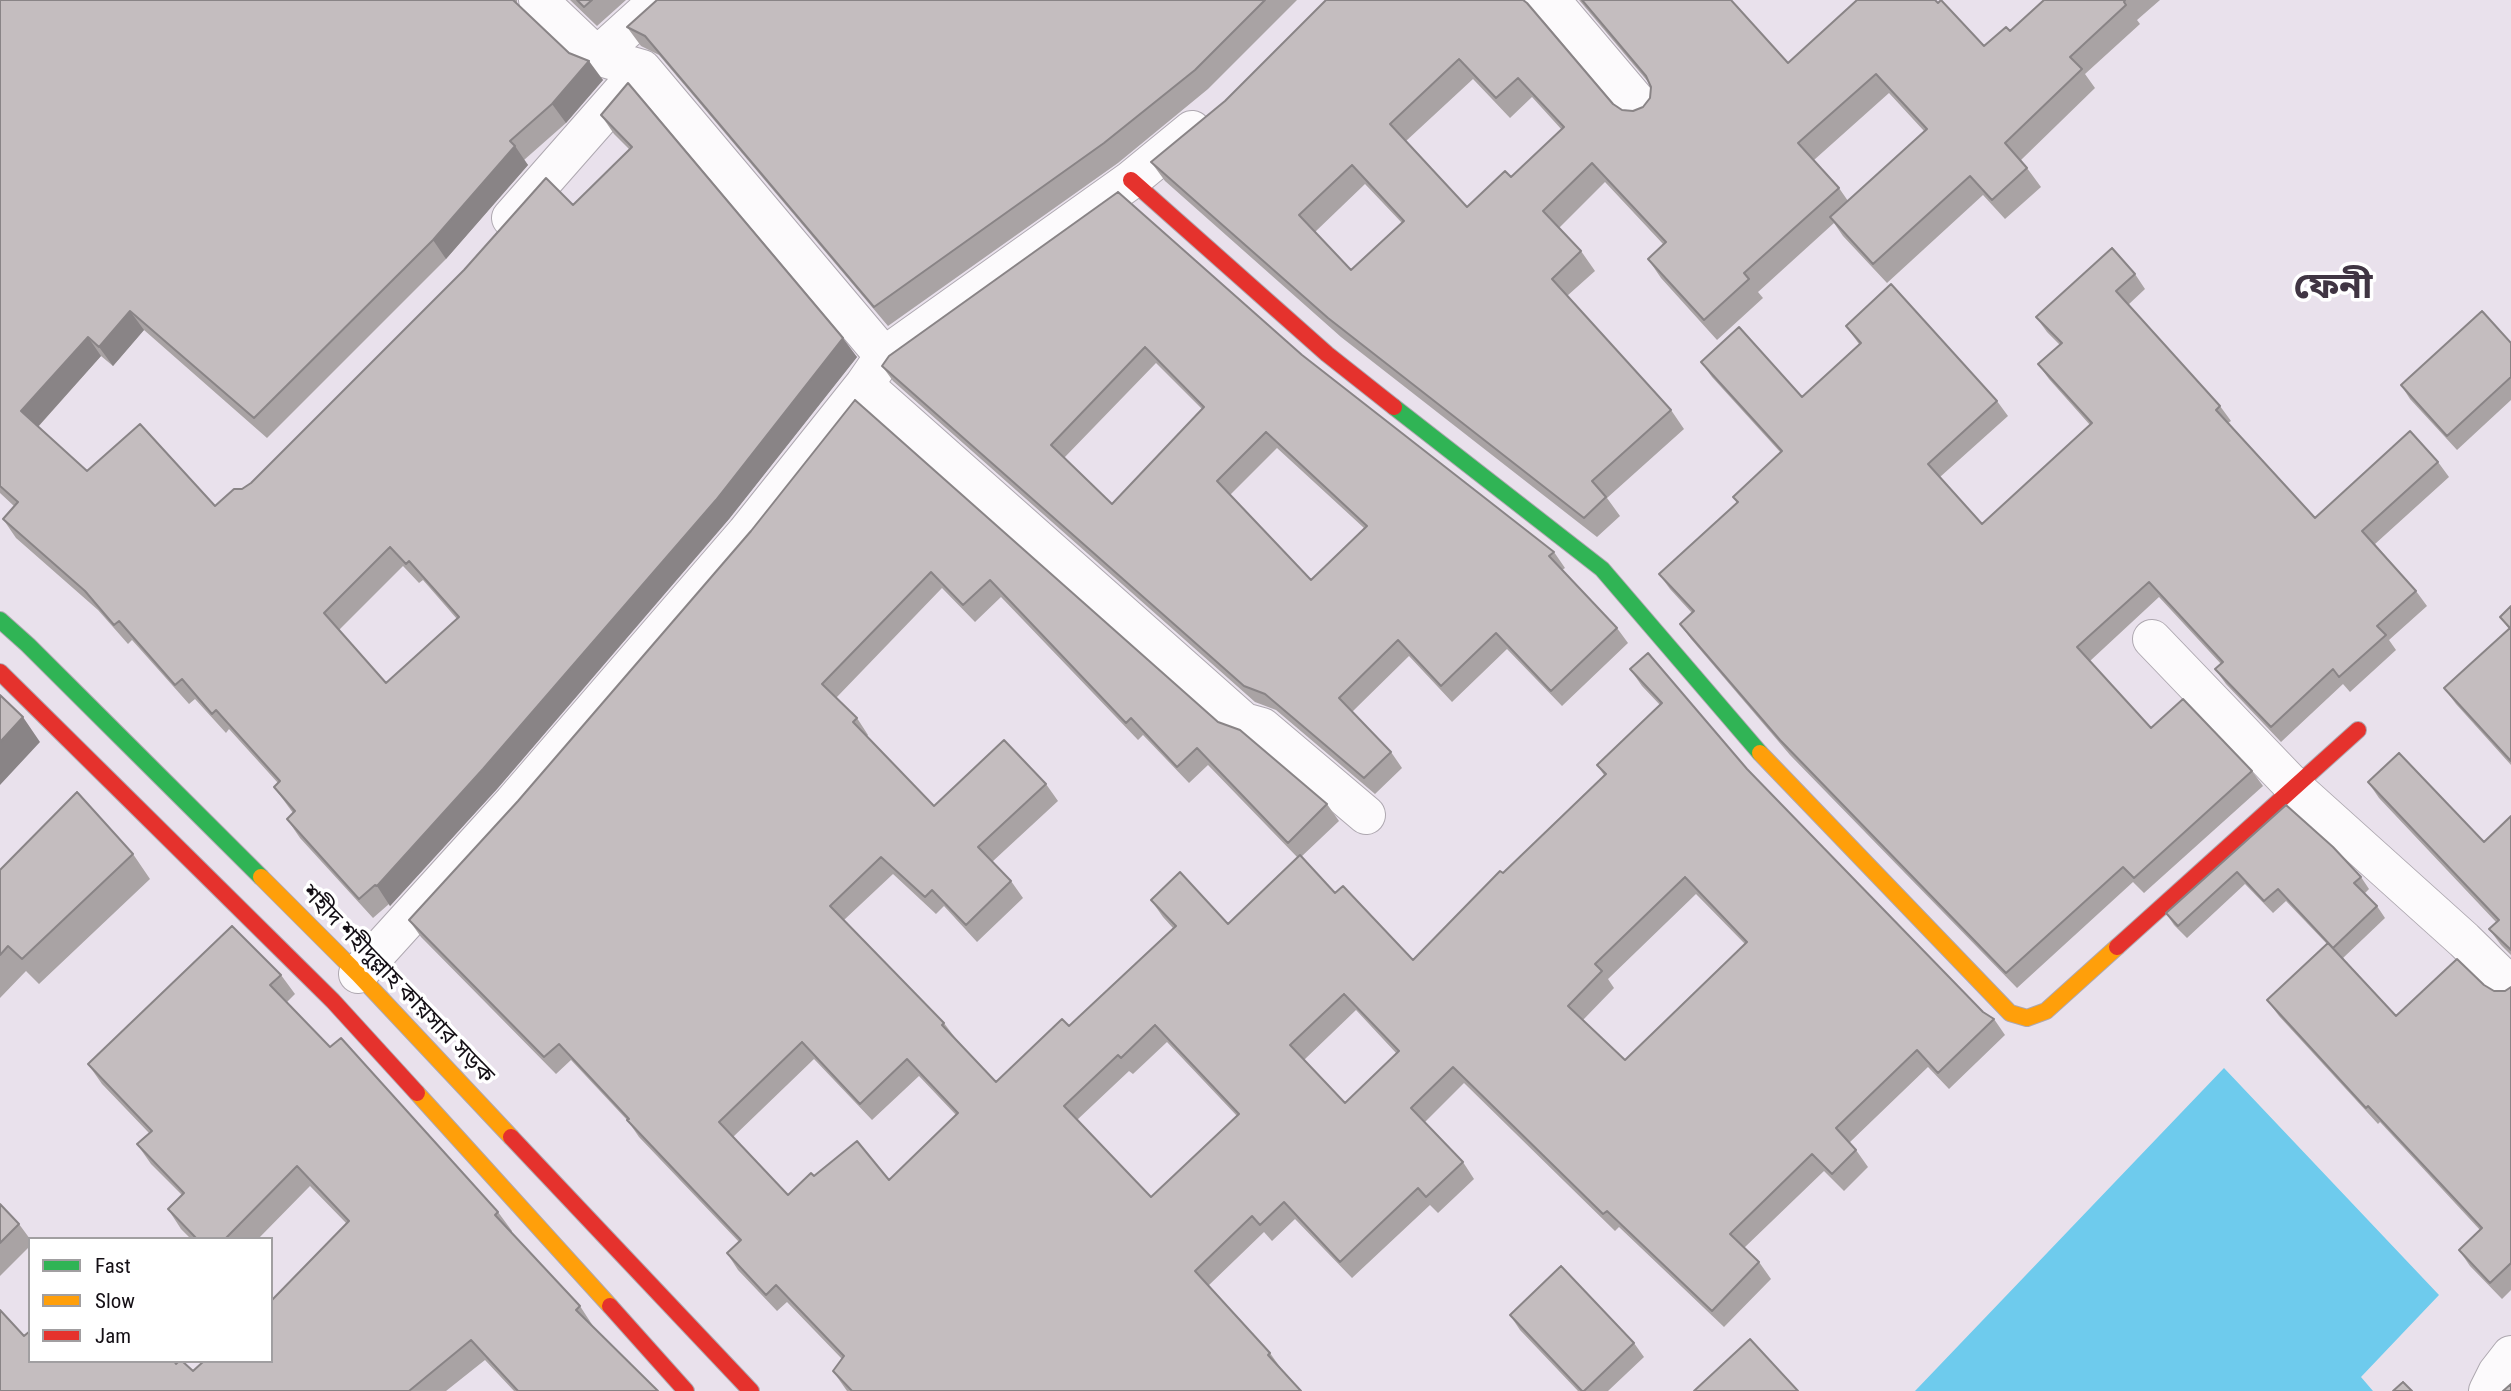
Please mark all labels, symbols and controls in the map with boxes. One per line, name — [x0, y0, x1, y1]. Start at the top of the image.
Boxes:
district label: ফেনী — [2294, 267, 2372, 311]
street label: শহীদ শহীদুল্লাহ কায়সার সড়ক — [295, 880, 499, 1090]
legend — [28, 1237, 273, 1363]
text: Fast — [95, 1254, 131, 1278]
text: Slow — [95, 1289, 135, 1313]
text: Jam — [95, 1324, 131, 1348]

